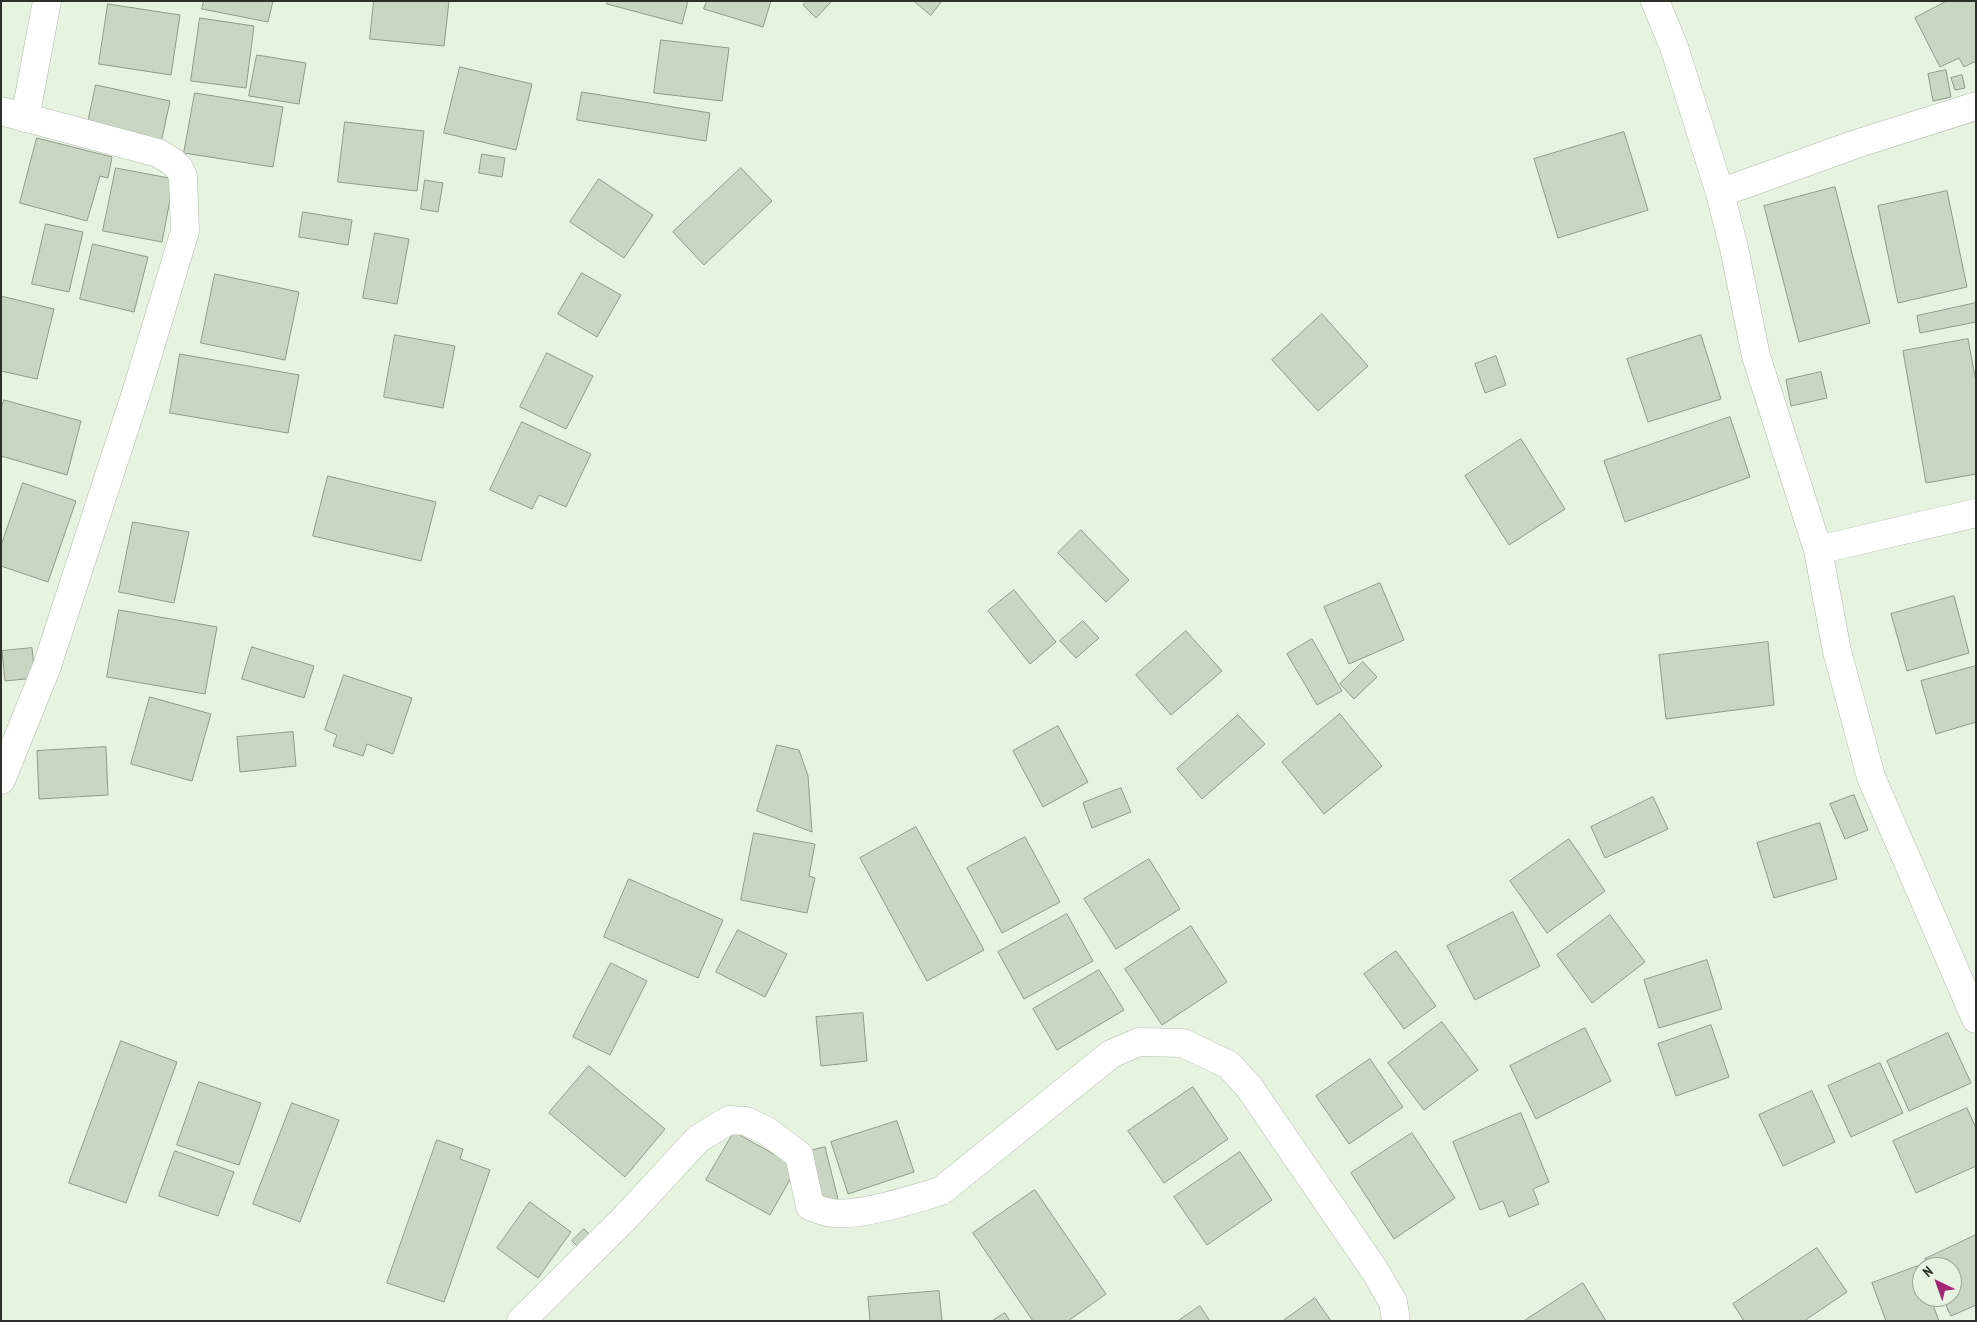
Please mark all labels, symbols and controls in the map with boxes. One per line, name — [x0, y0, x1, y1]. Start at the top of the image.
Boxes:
north arrow — [1912, 1257, 1962, 1307]
text: N — [1919, 1262, 1936, 1281]

